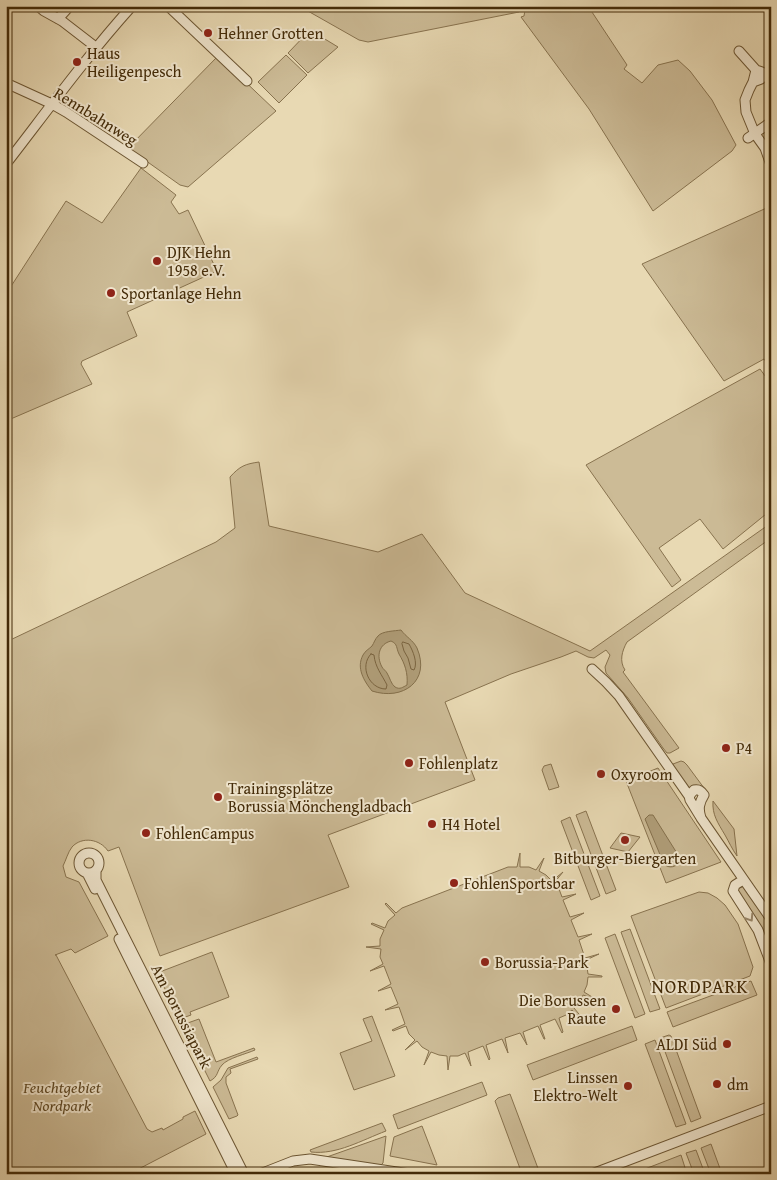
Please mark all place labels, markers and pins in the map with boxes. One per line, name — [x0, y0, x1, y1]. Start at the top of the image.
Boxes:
place label: Hehner Grotten — [218, 21, 323, 45]
marker: Hehner Grotten — [202, 27, 214, 39]
place label: Haus Heiligenpesch — [87, 41, 181, 83]
marker: Haus Heiligenpesch — [71, 56, 83, 68]
place label: DJK Hehn 1958 e.V. — [167, 240, 231, 282]
marker: DJK Hehn 1958 e.V. — [151, 255, 163, 267]
place label: Sportanlage Hehn — [121, 281, 242, 305]
marker: Sportanlage Hehn — [105, 287, 117, 299]
place label: P4 — [736, 736, 753, 760]
marker: P4 — [720, 742, 732, 754]
place label: Fohlenplatz — [419, 751, 498, 775]
marker: Fohlenplatz — [403, 757, 415, 769]
place label: Oxyroom — [611, 762, 673, 786]
marker: Oxyroom — [595, 768, 607, 780]
place label: Trainingsplätze Borussia Mönchengladbach — [228, 776, 412, 818]
marker: Trainingsplätze Borussia Mönchengladbach — [212, 791, 224, 803]
place label: H4 Hotel — [442, 812, 501, 836]
marker: H4 Hotel — [426, 818, 438, 830]
place label: FohlenCampus — [156, 821, 254, 845]
marker: FohlenCampus — [140, 827, 152, 839]
marker: Bitburger-Biergarten — [619, 834, 631, 846]
place label: Bitburger-Biergarten — [554, 846, 696, 870]
place label: FohlenSportsbar — [464, 871, 575, 895]
marker: FohlenSportsbar — [448, 877, 460, 889]
place label: Borussia-Park — [495, 950, 589, 974]
marker: Borussia-Park — [479, 956, 491, 968]
place label: Die Borussen Raute — [519, 988, 606, 1030]
marker: Die Borussen Raute — [610, 1003, 622, 1015]
place label: ALDI Süd — [656, 1032, 717, 1056]
marker: ALDI Süd — [721, 1038, 733, 1050]
place label: Linssen Elektro-Welt — [534, 1065, 618, 1107]
place label: dm — [727, 1072, 749, 1096]
marker: dm — [711, 1078, 723, 1090]
marker: Linssen Elektro-Welt — [622, 1080, 634, 1092]

